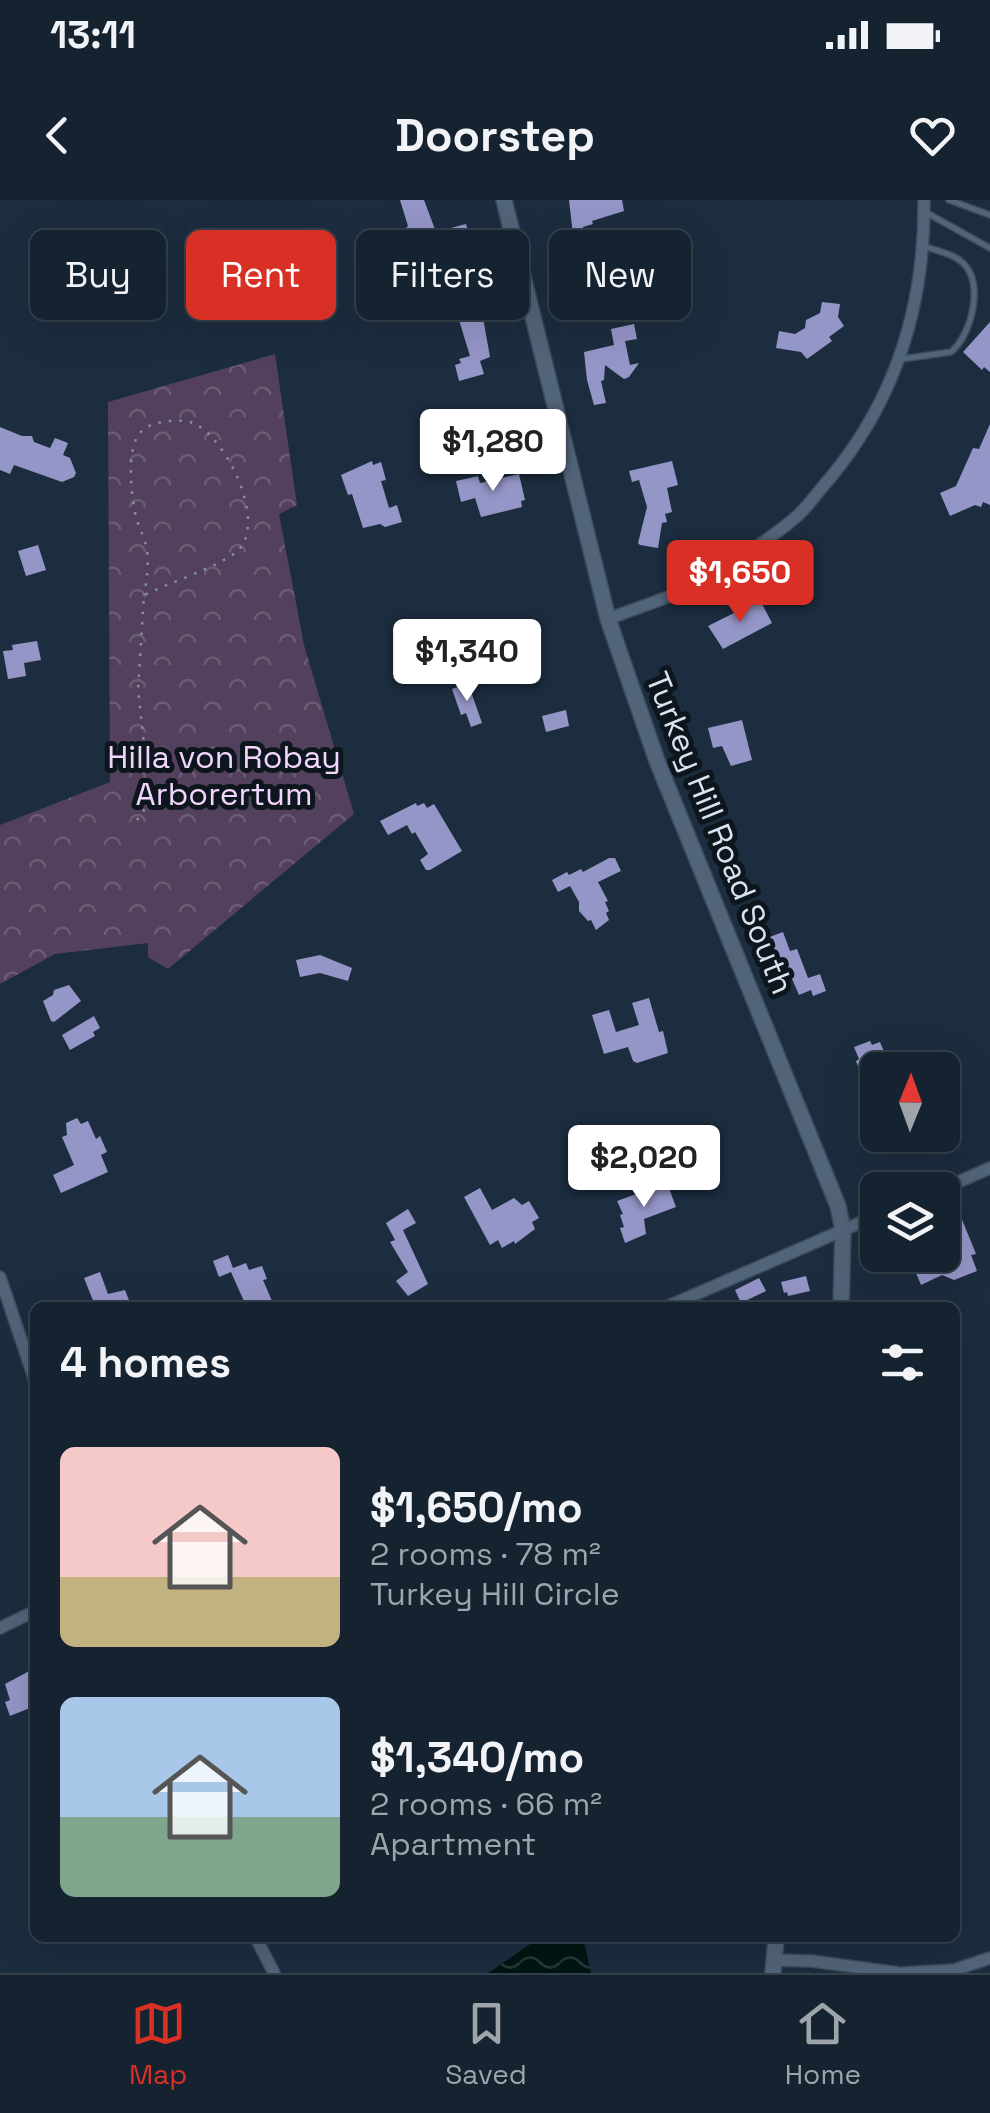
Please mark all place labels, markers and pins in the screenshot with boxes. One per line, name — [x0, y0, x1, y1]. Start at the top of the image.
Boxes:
pin: $1,280 — [412, 409, 574, 494]
pin: $1,650 — [659, 540, 821, 625]
pin: $1,340 — [386, 619, 548, 704]
pin: $2,020 — [563, 1125, 725, 1210]

